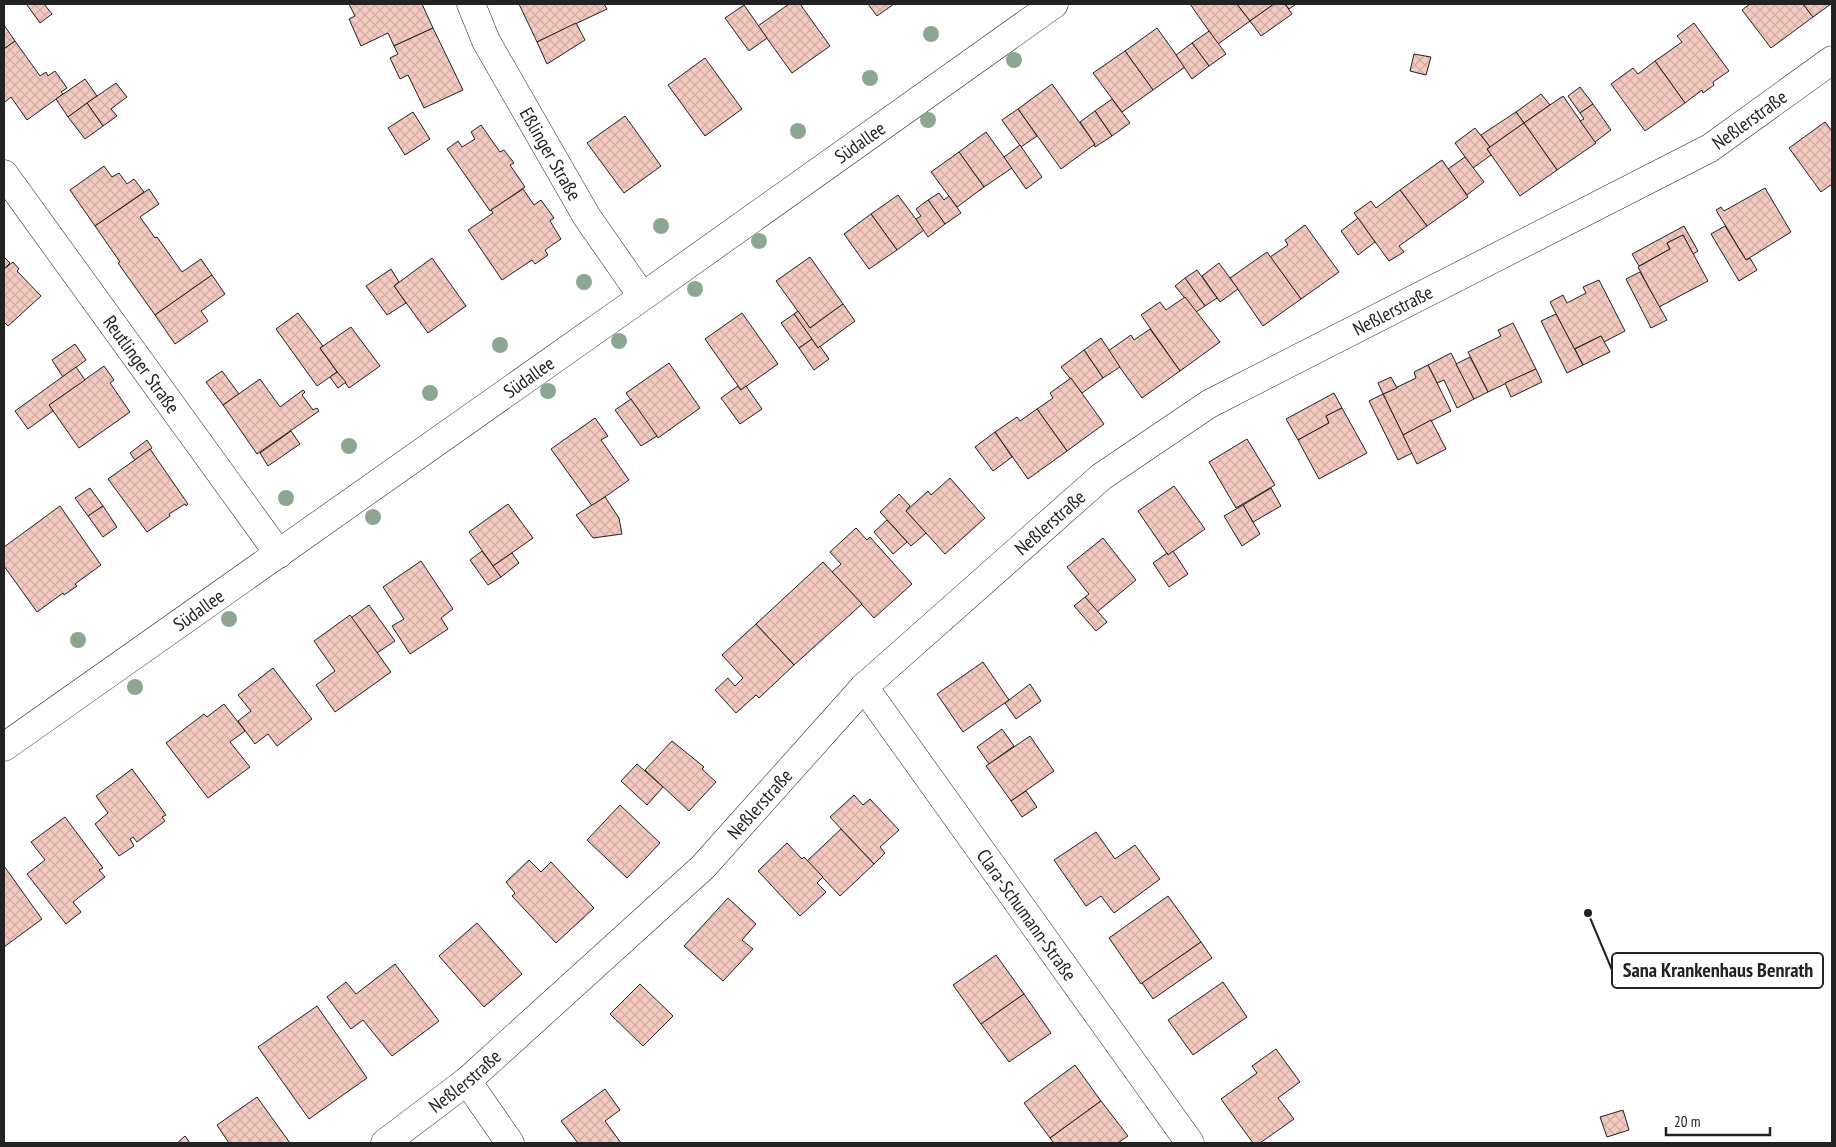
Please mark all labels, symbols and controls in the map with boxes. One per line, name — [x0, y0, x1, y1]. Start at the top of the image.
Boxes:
street label: Neßlerstraße — [1707, 85, 1792, 155]
street label: Eßlinger Straße — [515, 103, 587, 205]
street label: Südallee — [830, 116, 890, 168]
street label: Neßlerstraße — [1349, 280, 1437, 341]
street label: Reutlinger Straße — [98, 311, 185, 418]
street label: Südallee — [499, 351, 559, 403]
street label: Neßlerstraße — [1009, 485, 1090, 560]
street label: Südallee — [168, 584, 229, 636]
street label: Neßlerstraße — [722, 764, 797, 844]
street label: Clara-Schumann-Straße — [972, 844, 1082, 985]
callout: Sana Krankenhaus Benrath — [1612, 953, 1823, 988]
text: Sana Krankenhaus Benrath — [1623, 957, 1813, 983]
street label: Neßlerstraße — [424, 1044, 506, 1118]
scale bar — [1666, 1104, 1770, 1136]
text: 20 m — [1674, 1112, 1700, 1131]

